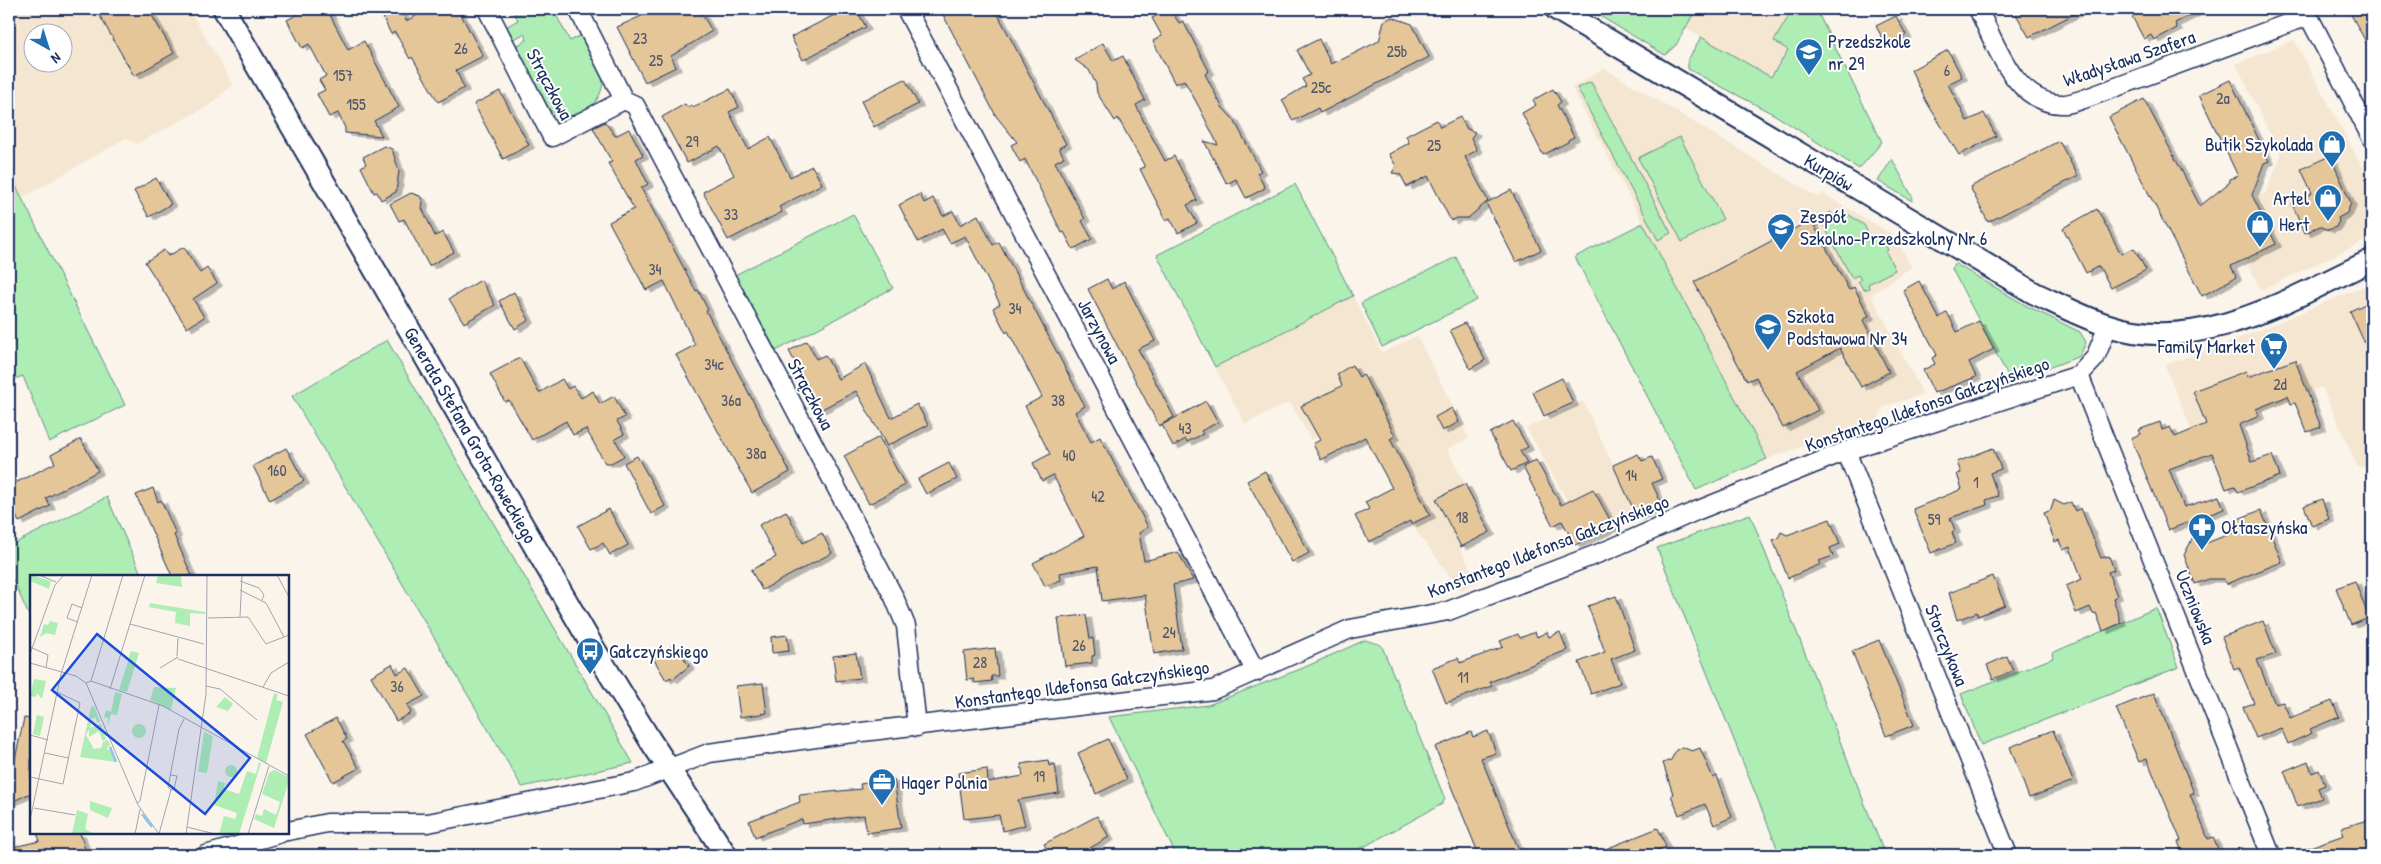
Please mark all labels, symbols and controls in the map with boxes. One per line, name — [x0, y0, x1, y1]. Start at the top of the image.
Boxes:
north arrow — [22, 22, 72, 72]
street label: Władysława Szafera — [2060, 23, 2199, 93]
house number: 23 — [633, 27, 647, 49]
place label: Przedszkole nr 29 — [1828, 28, 1912, 76]
house number: 26 — [454, 37, 468, 59]
school or university icon: Przedszkole nr 29 — [1794, 37, 1824, 76]
house number: 25b — [1387, 40, 1407, 62]
street label: Strączkowa — [520, 44, 580, 125]
text: N — [47, 49, 65, 69]
house number: 25 — [649, 49, 663, 71]
house number: 6 — [1944, 59, 1950, 81]
house number: 157 — [333, 64, 353, 86]
house number: 25c — [1311, 76, 1332, 98]
house number: 2a — [2216, 87, 2230, 109]
house number: 155 — [346, 93, 366, 115]
shop icon: Butik Szykolada — [2317, 129, 2347, 168]
house number: 29 — [685, 130, 699, 152]
place label: Butik Szykolada — [2205, 131, 2314, 157]
house number: 25 — [1427, 134, 1441, 156]
street label: Kurpiów — [1799, 147, 1859, 197]
shop icon: Artel — [2313, 183, 2343, 222]
place label: Artel — [2273, 185, 2310, 211]
house number: 33 — [724, 203, 738, 225]
place label: Zespół Szkolno-Przedszkolny Nr 6 — [1800, 203, 1987, 251]
shop icon: Hert — [2245, 209, 2275, 248]
place label: Hert — [2279, 211, 2310, 237]
school or university icon: Zespół Szkolno-Przedszkolny Nr 6 — [1766, 212, 1796, 251]
house number: 34 — [648, 258, 662, 280]
street label: Jarzynowa — [1072, 294, 1128, 369]
house number: 34 — [1008, 297, 1022, 319]
place label: Szkoła Podstawowa Nr 34 — [1787, 303, 1907, 351]
school or university icon: Szkoła Podstawowa Nr 34 — [1753, 312, 1783, 351]
street label: Generała Stefana Grota-Roweckiego — [398, 322, 544, 548]
supermarket icon: Family Market — [2259, 331, 2289, 370]
place label: Family Market — [2157, 333, 2255, 359]
street label: Konstantego Ildefonsa Gałczyńskiego — [1802, 350, 2053, 458]
house number: 34c — [704, 353, 724, 375]
street label: Strączkowa — [781, 354, 841, 435]
house number: 2d — [2273, 373, 2287, 395]
house number: 36a — [721, 389, 741, 411]
house number: 38 — [1051, 389, 1065, 411]
house number: 43 — [1178, 417, 1192, 439]
house number: 38a — [746, 442, 766, 464]
house number: 40 — [1062, 444, 1076, 466]
house number: 160 — [267, 459, 287, 481]
house number: 14 — [1625, 464, 1637, 486]
house number: 1 — [1973, 471, 1979, 493]
house number: 42 — [1091, 485, 1105, 507]
street label: Konstantego Ildefonsa Gałczyńskiego — [1424, 488, 1673, 604]
house number: 18 — [1456, 506, 1468, 528]
house number: 59 — [1928, 508, 1940, 530]
pharmacy icon: Ołtaszyńska — [2187, 512, 2217, 551]
place label: Ołtaszyńska — [2221, 514, 2308, 540]
street label: Uczniowska — [2169, 566, 2223, 648]
inset map — [30, 575, 289, 834]
street label: Storczykowa — [1919, 600, 1975, 690]
house number: 24 — [1162, 621, 1176, 643]
house number: 26 — [1072, 634, 1086, 656]
bus stop icon: Gałczyńskiego — [575, 636, 605, 675]
place label: Gałczyńskiego — [609, 638, 708, 664]
house number: 28 — [973, 651, 987, 673]
street label: Konstantego Ildefonsa Gałczyńskiego — [953, 653, 1211, 715]
house number: 11 — [1457, 666, 1469, 688]
house number: 36 — [390, 675, 404, 697]
house number: 19 — [1033, 765, 1045, 787]
office icon: Hager Polnia — [867, 767, 897, 806]
place label: Hager Polnia — [901, 769, 988, 795]

